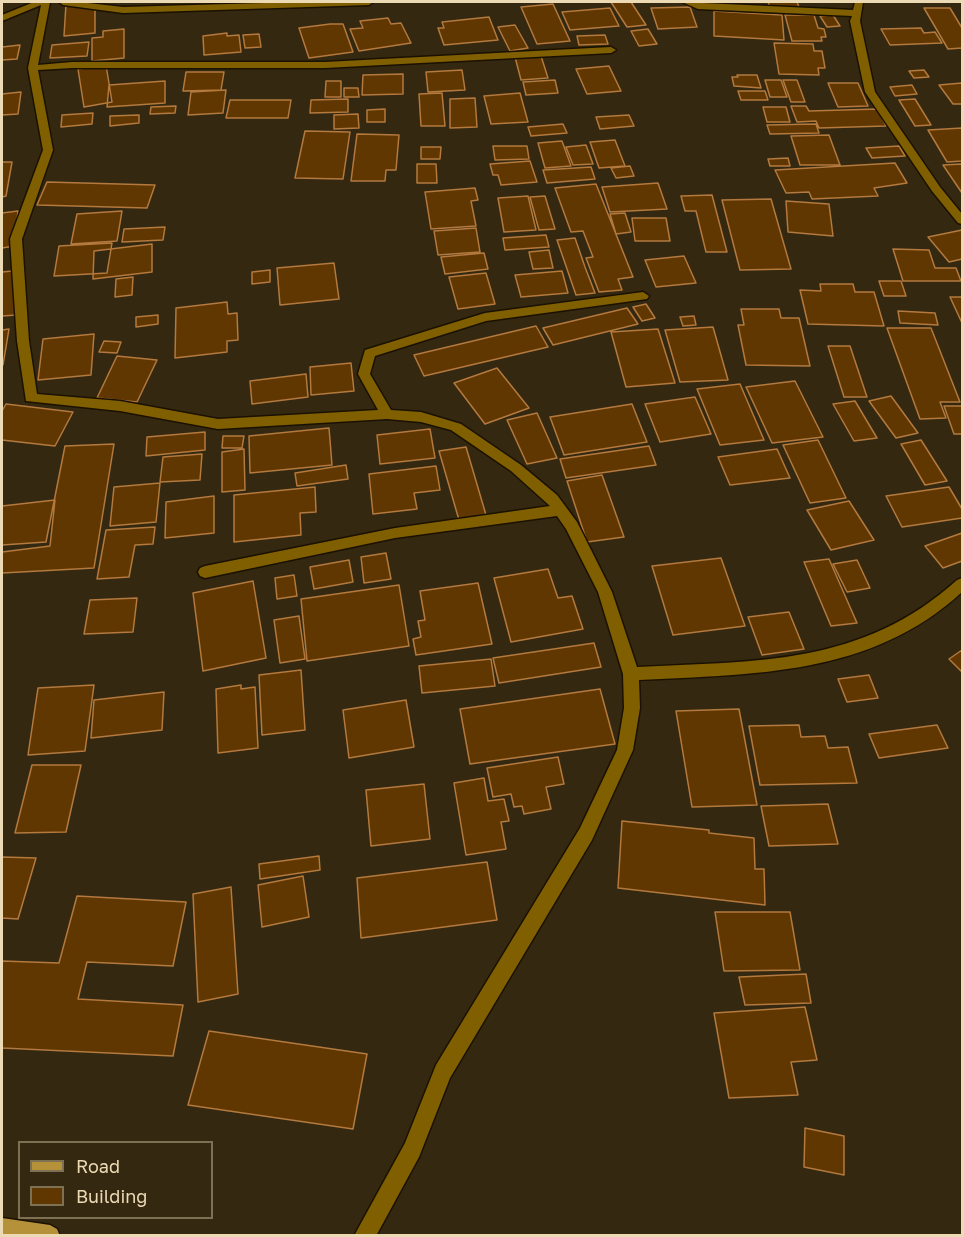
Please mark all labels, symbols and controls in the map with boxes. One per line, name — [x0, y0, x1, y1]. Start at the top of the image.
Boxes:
legend — [18, 1141, 213, 1219]
text: Road — [76, 1155, 120, 1177]
text: Building — [76, 1185, 147, 1207]

